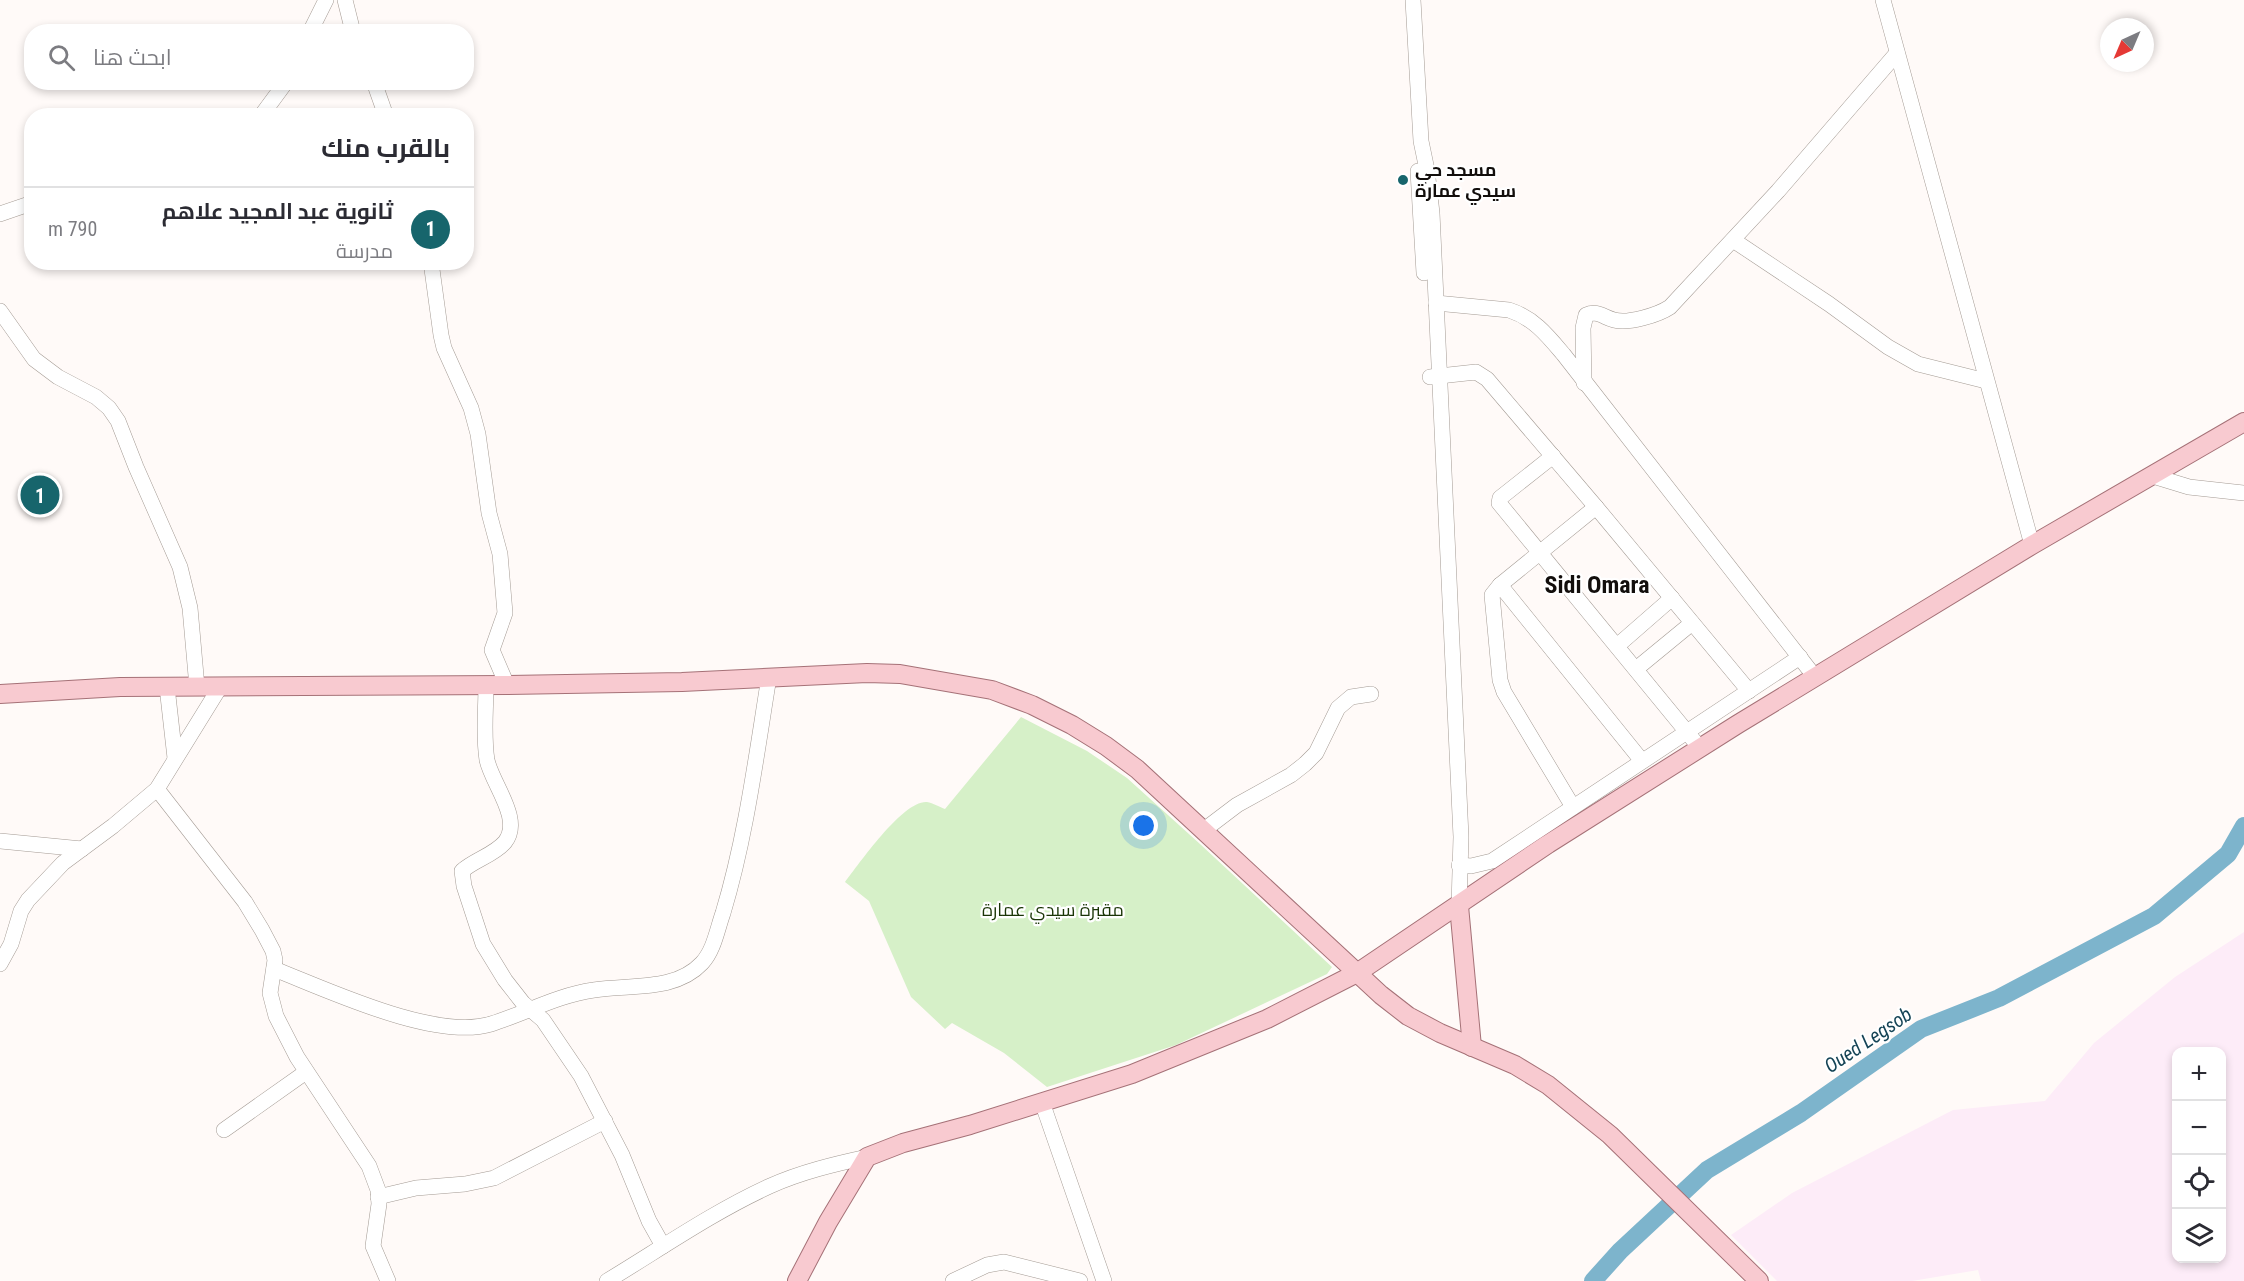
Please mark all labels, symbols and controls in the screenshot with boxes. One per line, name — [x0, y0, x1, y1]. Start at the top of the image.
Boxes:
north arrow — [2100, 18, 2154, 72]
search box — [24, 24, 474, 90]
icon: search — [45, 41, 78, 74]
text: ابحث هنا — [93, 45, 172, 70]
text: بالقرب منك — [321, 133, 450, 163]
place label: مسجد حي سيدي عمارة — [1415, 159, 1516, 205]
marker: مسجد حي سيدي عمارة — [1396, 173, 1410, 187]
text: ثانوية عبد المجيد علاهم — [162, 199, 393, 224]
text: 790 m — [48, 217, 97, 241]
text: 1 — [425, 217, 436, 241]
text: مدرسة — [336, 239, 393, 263]
pin: 1 — [20, 472, 60, 518]
district label: Sidi Omara — [1545, 571, 1649, 599]
your location — [1129, 811, 1158, 840]
park label: مقبرة سيدي عمارة — [982, 899, 1124, 924]
water label: Oued Legsob — [1820, 1002, 1916, 1078]
map controls — [2172, 1047, 2226, 1263]
button: + — [2172, 1047, 2226, 1101]
button: − — [2172, 1101, 2226, 1155]
button: locate — [2172, 1155, 2226, 1209]
button: layers — [2172, 1209, 2226, 1263]

